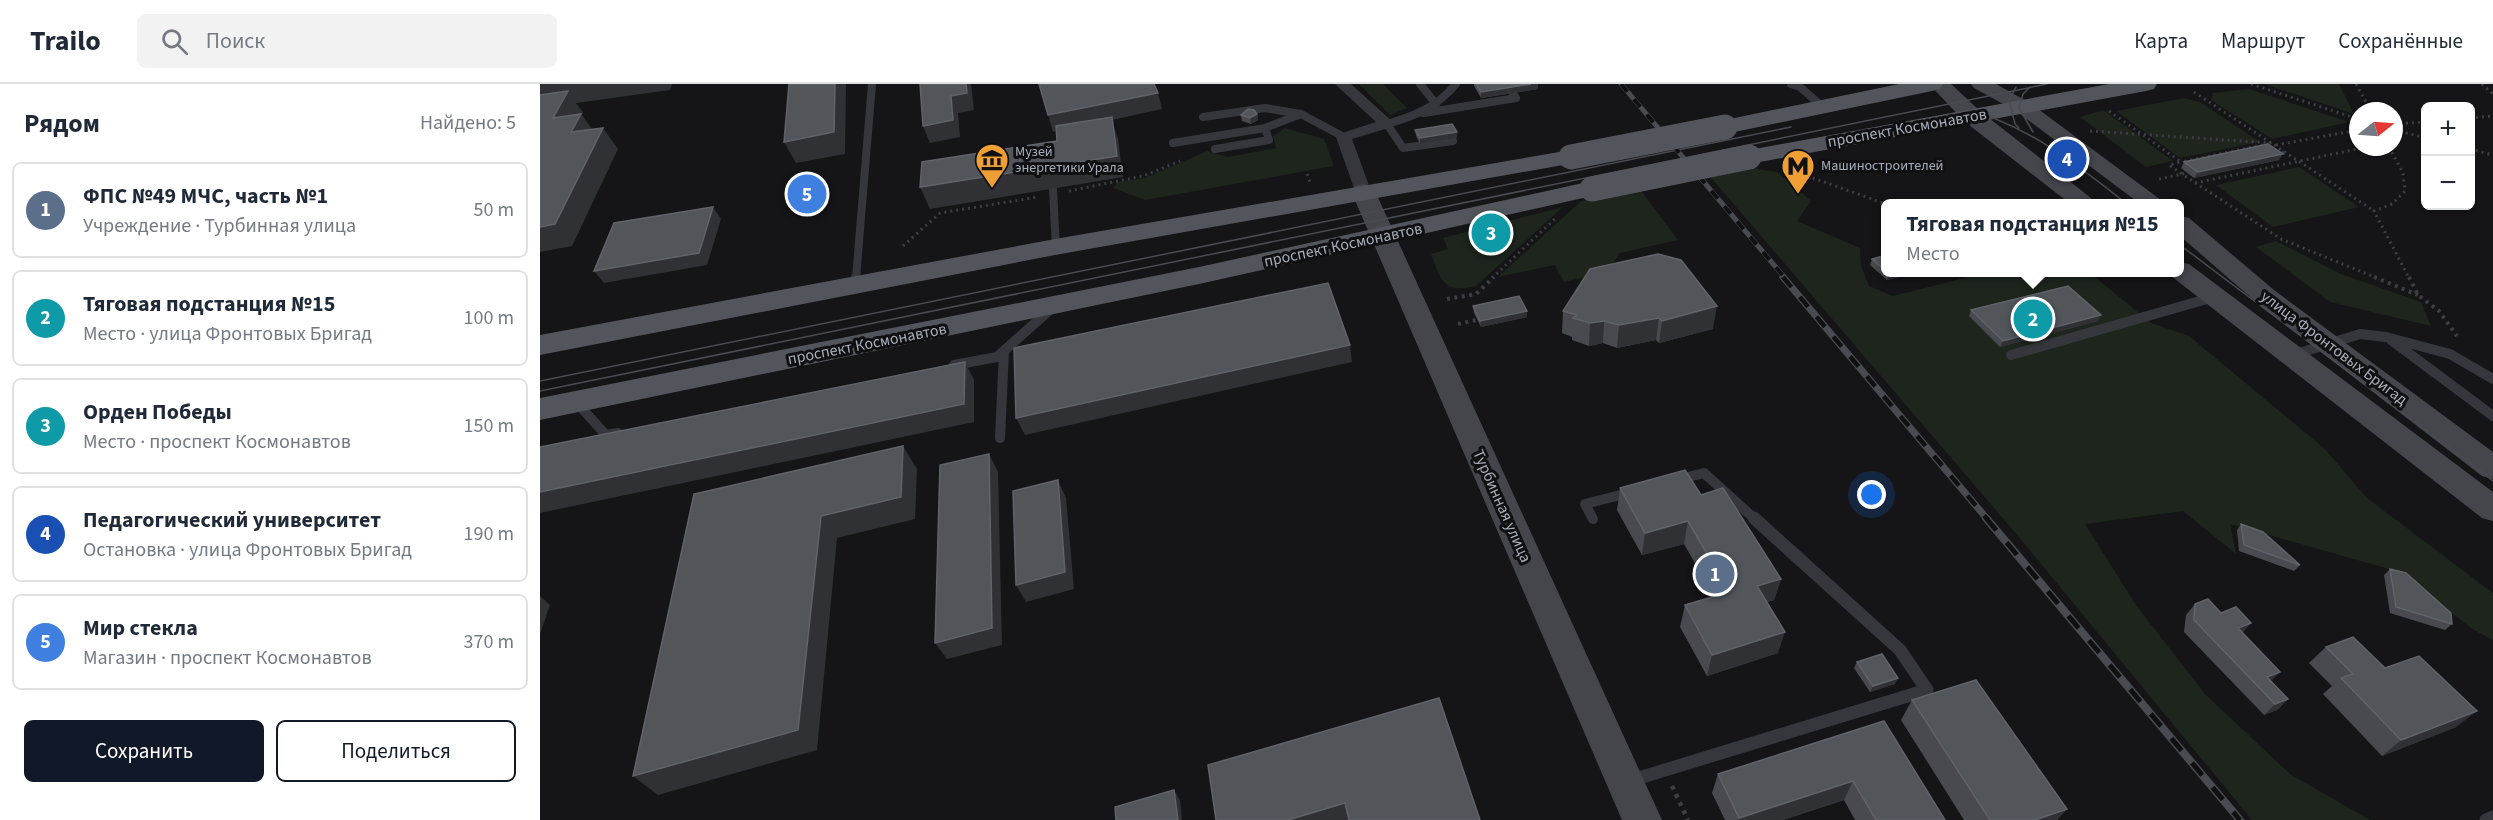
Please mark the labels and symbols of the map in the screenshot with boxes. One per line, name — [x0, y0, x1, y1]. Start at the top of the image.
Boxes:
north arrow — [2349, 102, 2403, 156]
street label: проспект Космонавтов — [1826, 103, 1988, 153]
pin: 4 — [2048, 136, 2086, 182]
museum icon: Музей энергетики Урала — [974, 142, 1010, 189]
place label: Музей энергетики Урала — [1015, 142, 1124, 178]
metro station icon: Машиностроителей — [1780, 148, 1816, 195]
place label: Машиностроителей — [1821, 156, 1944, 176]
pin: 5 — [788, 172, 826, 216]
pin: 3 — [1472, 210, 1510, 256]
street label: проспект Космонавтов — [1262, 217, 1424, 273]
street label: улица Фронтовых Бригад — [2256, 286, 2412, 411]
pin: 2 — [2014, 296, 2052, 342]
street label: проспект Космонавтов — [786, 318, 948, 370]
street label: Турбинная улица — [1467, 446, 1537, 566]
your location — [1857, 480, 1886, 509]
pin: 1 — [1696, 552, 1734, 596]

